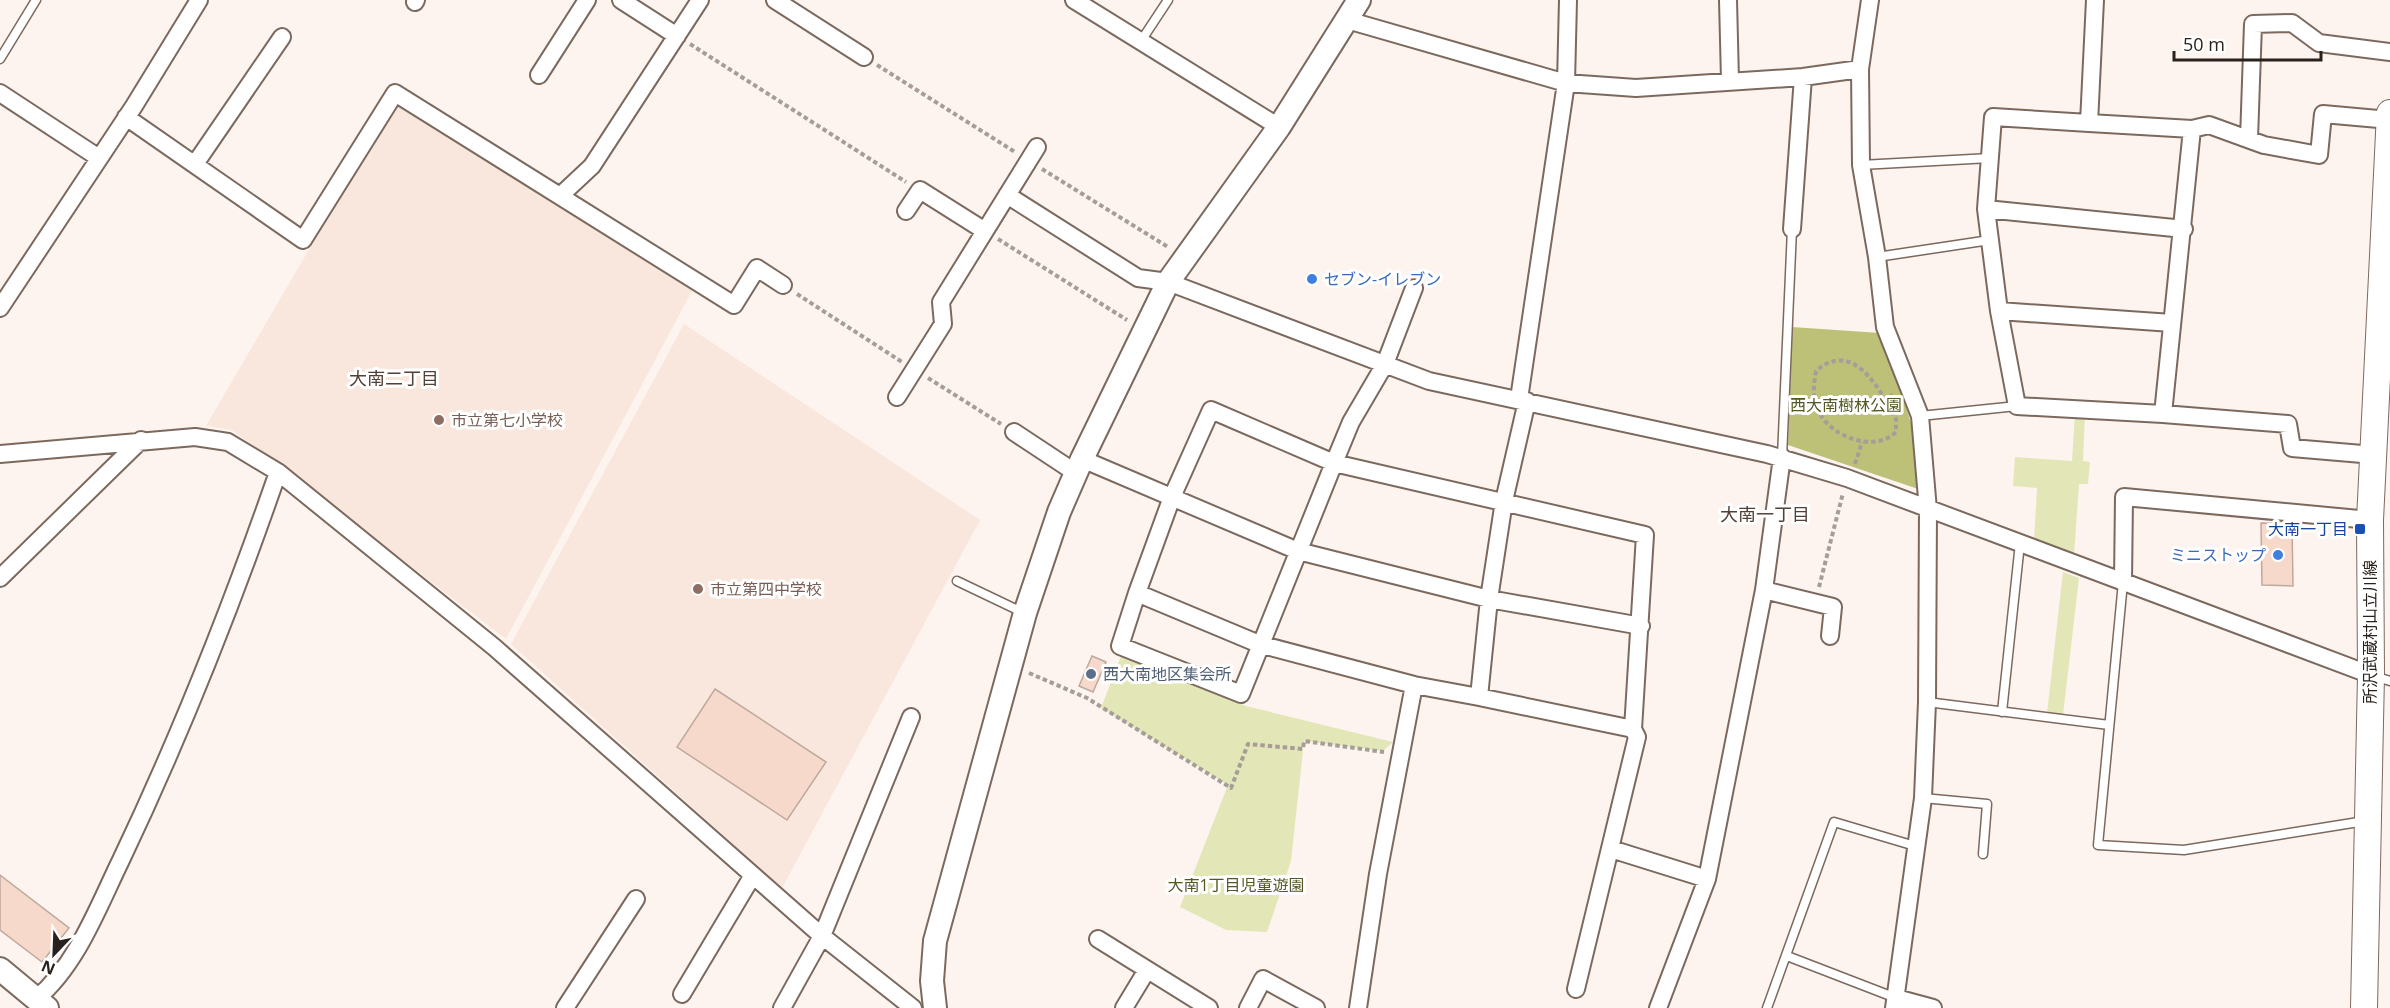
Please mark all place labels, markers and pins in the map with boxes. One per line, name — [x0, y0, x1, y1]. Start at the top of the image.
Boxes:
place label: セブン-イレブン — [1324, 268, 1441, 290]
marker: セブン-イレブン — [1305, 272, 1319, 286]
place label: 市立第七小学校 — [451, 409, 563, 431]
marker: 市立第七小学校 — [432, 413, 446, 427]
place label: 大南一丁目 — [2268, 518, 2348, 540]
marker: 大南一丁目 — [2353, 522, 2367, 536]
place label: ミニストップ — [2170, 544, 2266, 566]
marker: ミニストップ — [2271, 548, 2285, 562]
place label: 市立第四中学校 — [710, 578, 822, 600]
marker: 市立第四中学校 — [691, 582, 705, 596]
place label: 西大南地区集会所 — [1103, 663, 1231, 685]
marker: 西大南地区集会所 — [1084, 667, 1098, 681]

